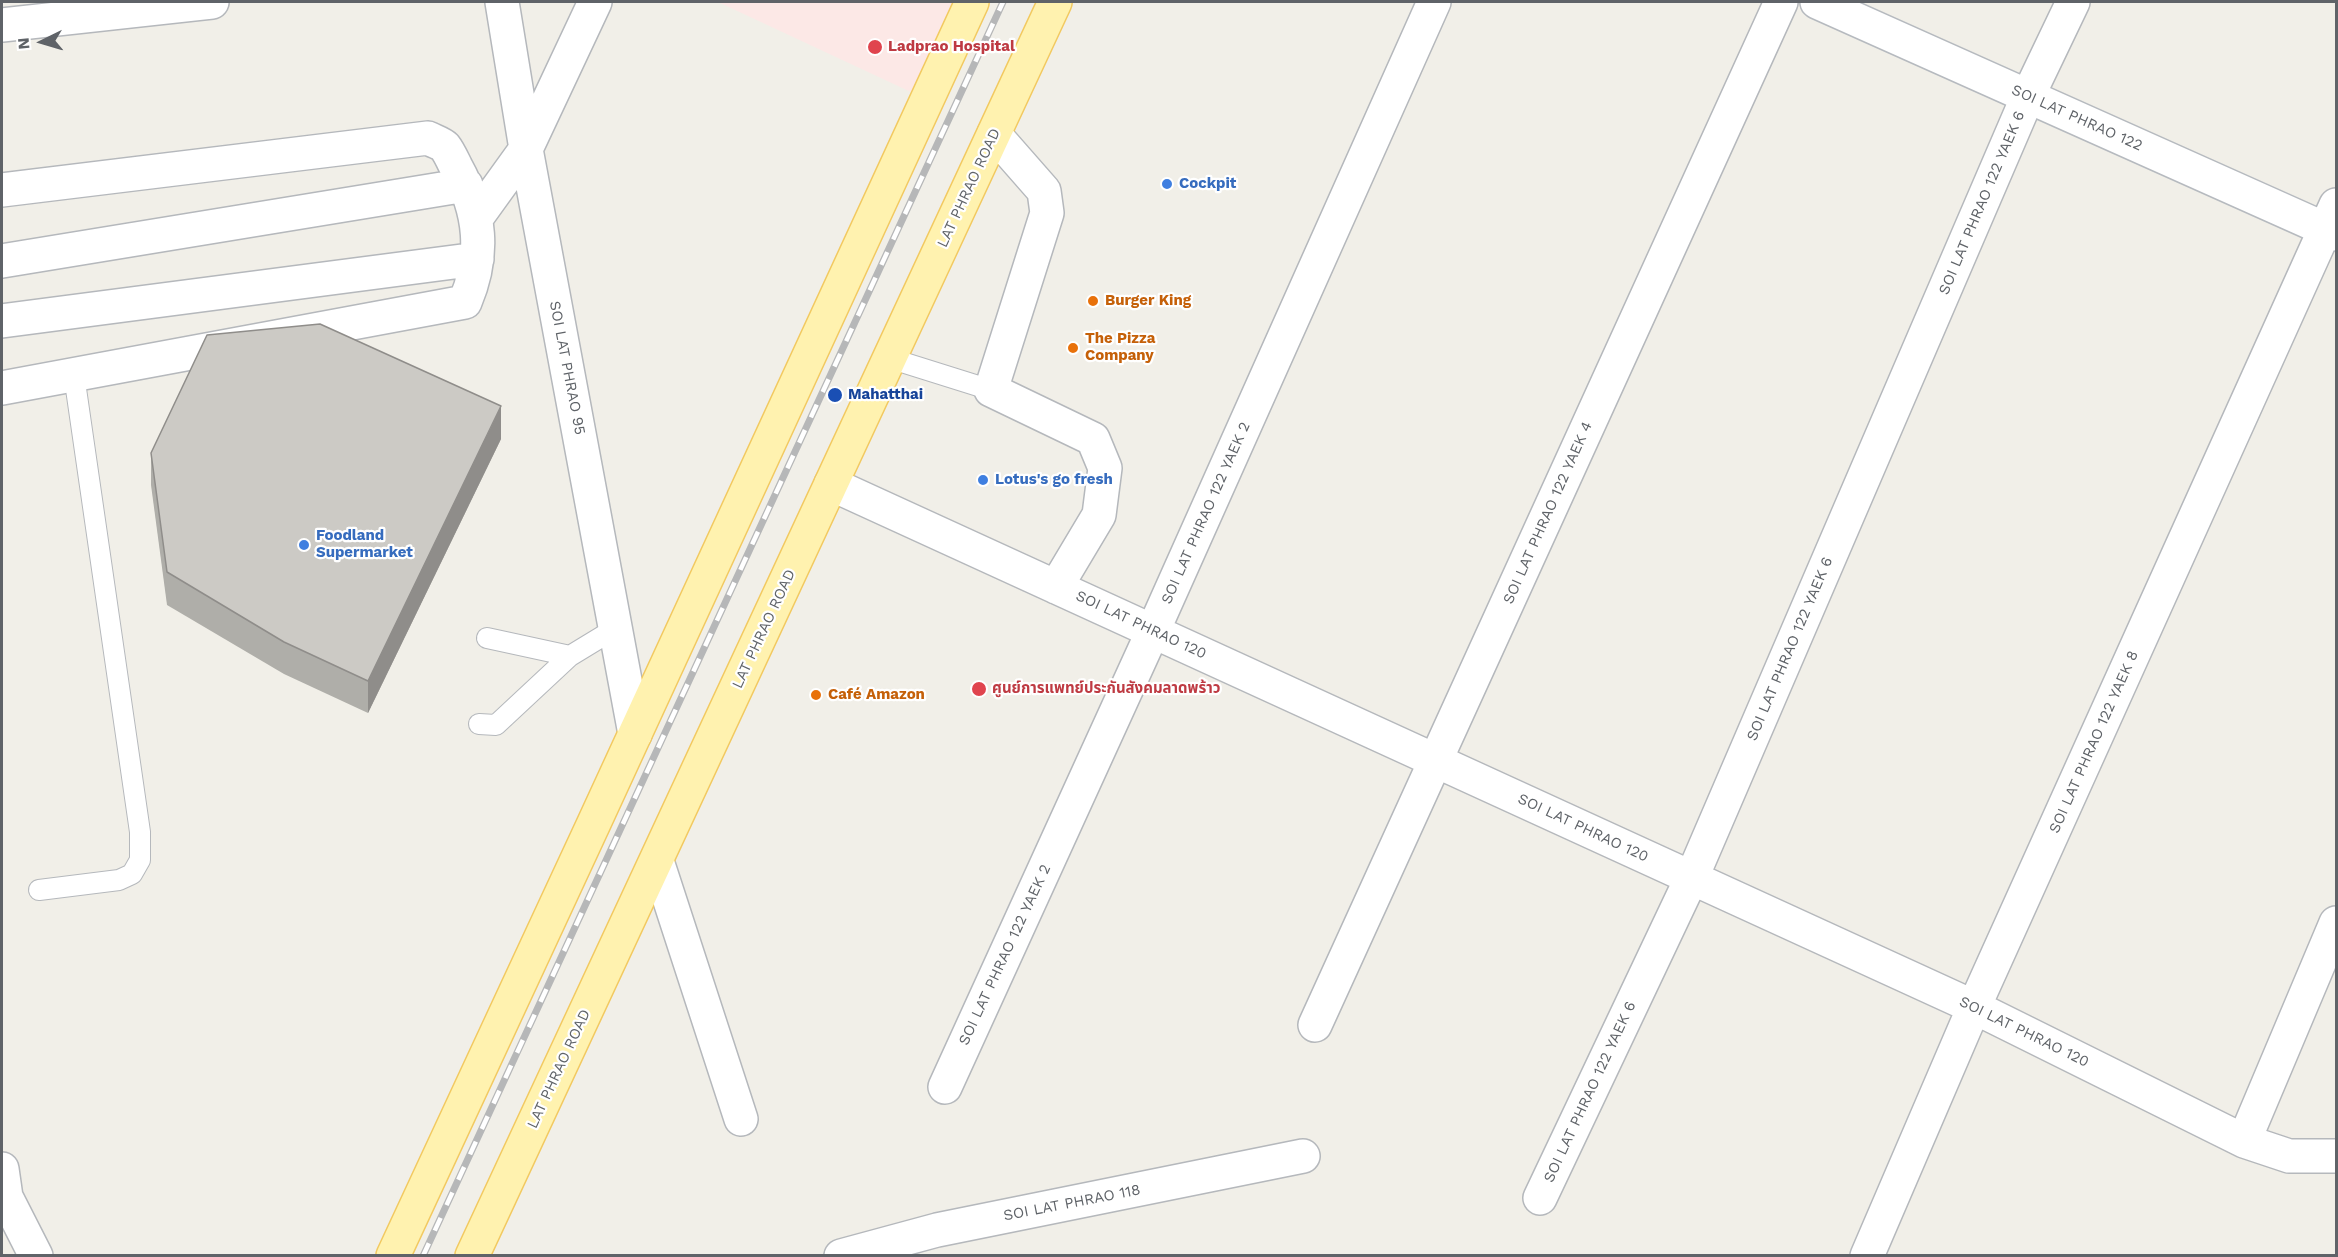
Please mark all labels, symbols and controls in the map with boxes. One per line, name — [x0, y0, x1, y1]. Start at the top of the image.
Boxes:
north arrow — [12, 12, 72, 72]
text: N — [14, 37, 34, 50]
marker: Ladprao Hospital — [866, 38, 884, 56]
place label: Ladprao Hospital — [888, 38, 1015, 56]
street label: SOI LAT PHRAO 122 — [2009, 81, 2145, 155]
street label: SOI LAT PHRAO 122 YAEK 6 — [1935, 108, 2029, 298]
street label: LAT PHRAO ROAD — [934, 126, 1004, 250]
place label: Cockpit — [1179, 175, 1236, 193]
marker: Cockpit — [1160, 177, 1174, 191]
place label: Burger King — [1105, 292, 1191, 310]
marker: Burger King — [1086, 294, 1100, 308]
street label: SOI LAT PHRAO 95 — [545, 299, 589, 437]
place label: The Pizza Company — [1085, 330, 1155, 365]
marker: The Pizza Company — [1066, 341, 1080, 355]
marker: Mahatthai — [826, 386, 844, 404]
place label: Mahatthai — [848, 386, 923, 404]
street label: SOI LAT PHRAO 122 YAEK 2 — [1158, 419, 1254, 607]
street label: SOI LAT PHRAO 122 YAEK 4 — [1500, 419, 1596, 607]
place label: Lotus's go fresh — [995, 471, 1113, 489]
marker: Lotus's go fresh — [976, 473, 990, 487]
place label: Foodland Supermarket — [316, 527, 413, 562]
marker: Foodland Supermarket — [297, 538, 311, 552]
street label: SOI LAT PHRAO 122 YAEK 6 — [1743, 554, 1837, 744]
street label: LAT PHRAO ROAD — [729, 567, 799, 691]
street label: SOI LAT PHRAO 120 — [1073, 587, 1209, 663]
street label: SOI LAT PHRAO 122 YAEK 8 — [2046, 648, 2142, 836]
marker: ศูนย์การแพทย์ประกันสังคมลาดพร้าว — [970, 680, 988, 698]
place label: ศูนย์การแพทย์ประกันสังคมลาดพร้าว — [992, 680, 1220, 698]
place label: Café Amazon — [828, 686, 925, 704]
marker: Café Amazon — [809, 688, 823, 702]
street label: SOI LAT PHRAO 120 — [1515, 790, 1651, 866]
street label: SOI LAT PHRAO 122 YAEK 2 — [955, 862, 1055, 1048]
street label: SOI LAT PHRAO 120 — [1956, 993, 2092, 1071]
street label: SOI LAT PHRAO 122 YAEK 6 — [1540, 999, 1640, 1185]
street label: LAT PHRAO ROAD — [524, 1007, 594, 1131]
street label: SOI LAT PHRAO 118 — [1002, 1181, 1142, 1225]

